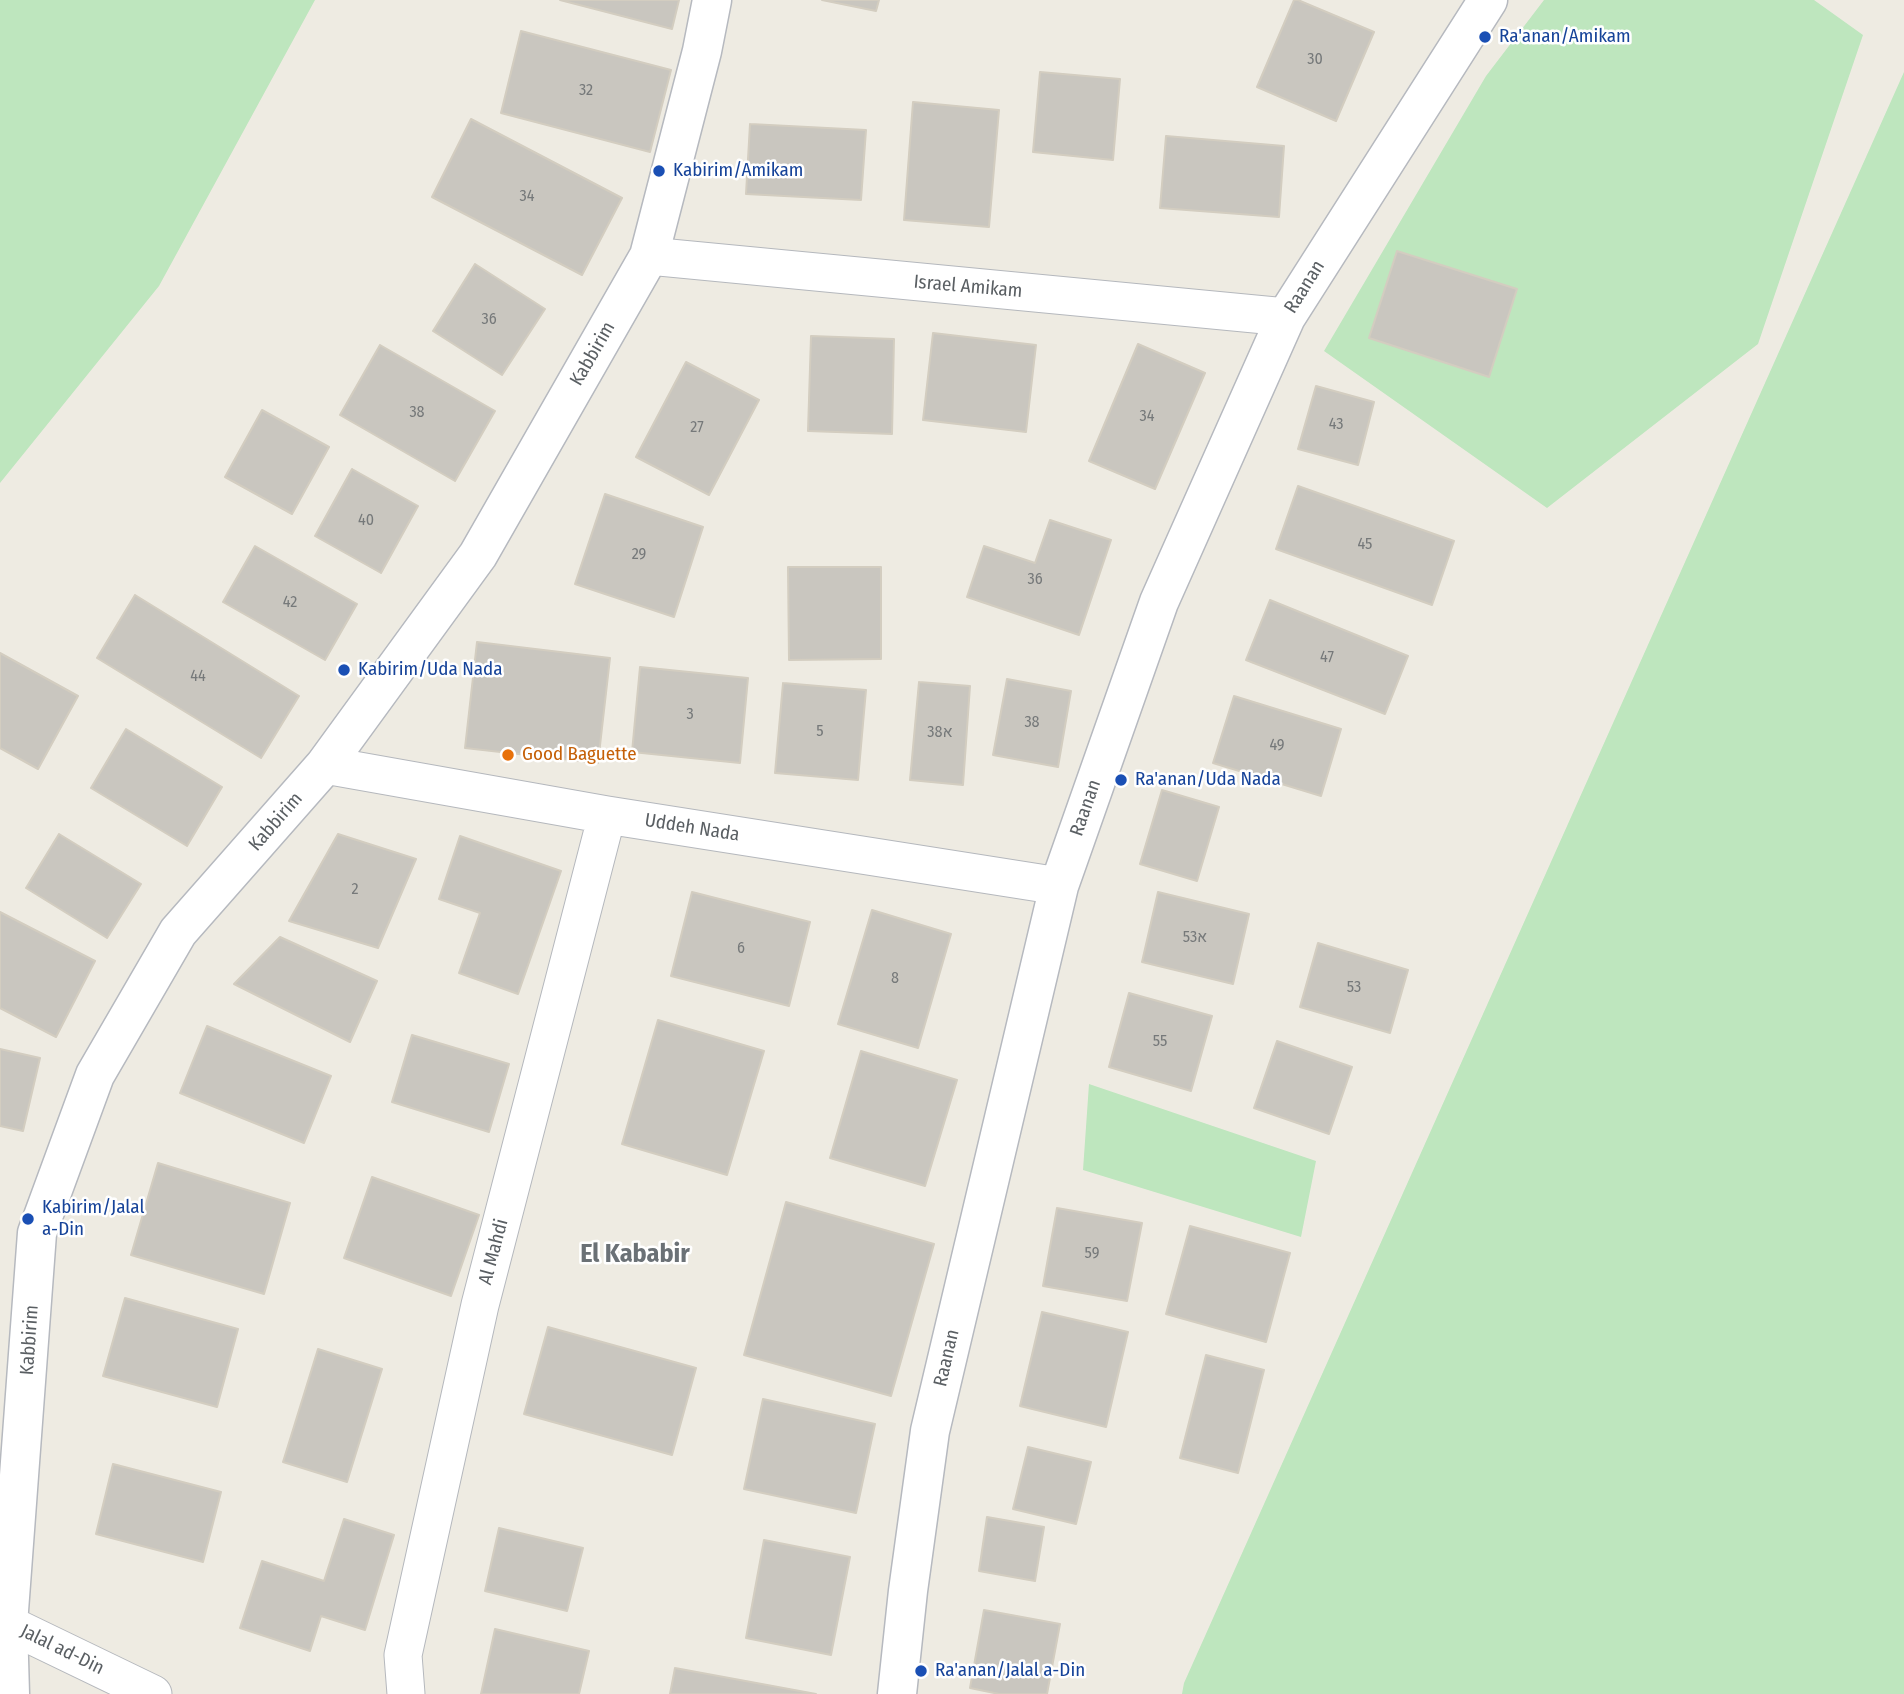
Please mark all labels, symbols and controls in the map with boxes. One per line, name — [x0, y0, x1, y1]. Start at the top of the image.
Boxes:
place label: Ra'anan/Amikam — [1499, 26, 1631, 48]
marker: Ra'anan/Amikam — [1477, 29, 1493, 45]
house number: 30 — [1307, 50, 1323, 70]
house number: 32 — [579, 81, 593, 101]
place label: Kabirim/Amikam — [673, 160, 803, 182]
marker: Kabirim/Amikam — [651, 163, 667, 179]
house number: 34 — [520, 187, 534, 207]
street label: Raanan — [1280, 256, 1330, 318]
street label: Israel Amikam — [913, 271, 1023, 303]
house number: 36 — [481, 310, 497, 330]
street label: Kabbirim — [566, 318, 620, 390]
house number: 38 — [409, 403, 425, 423]
house number: 34 — [1140, 407, 1154, 427]
house number: 43 — [1329, 415, 1343, 435]
house number: 27 — [690, 418, 704, 438]
house number: 40 — [358, 511, 374, 531]
house number: 45 — [1358, 535, 1372, 555]
house number: 29 — [632, 545, 646, 565]
house number: 36 — [1027, 570, 1043, 590]
house number: 42 — [283, 593, 297, 613]
house number: 47 — [1320, 648, 1334, 668]
place label: Kabirim/Uda Nada — [358, 659, 503, 681]
marker: Kabirim/Uda Nada — [336, 662, 352, 678]
house number: 44 — [190, 667, 206, 687]
house number: 3 — [686, 705, 694, 725]
house number: 38 — [1024, 713, 1040, 733]
house number: 5 — [816, 722, 824, 742]
house number: 38א — [927, 723, 953, 743]
house number: 49 — [1269, 736, 1285, 756]
place label: Good Baguette — [522, 744, 637, 766]
marker: Good Baguette — [500, 747, 516, 763]
place label: Ra'anan/Uda Nada — [1135, 769, 1281, 791]
marker: Ra'anan/Uda Nada — [1113, 772, 1129, 788]
street label: Raanan — [1066, 777, 1106, 839]
street label: Kabbirim — [244, 788, 308, 856]
street label: Uddeh Nada — [643, 809, 741, 847]
house number: 2 — [351, 880, 359, 900]
house number: 53א — [1183, 928, 1207, 948]
house number: 6 — [737, 939, 745, 959]
house number: 8 — [891, 969, 899, 989]
house number: 53 — [1347, 978, 1361, 998]
house number: 55 — [1153, 1032, 1167, 1052]
place label: Kabirim/Jalal a-Din — [42, 1197, 144, 1241]
marker: Kabirim/Jalal a-Din — [20, 1211, 36, 1227]
street label: Al Mahdi — [474, 1217, 514, 1287]
district label: El Kababir — [580, 1239, 690, 1271]
house number: 59 — [1085, 1244, 1099, 1264]
street label: Kabbirim — [16, 1304, 44, 1376]
street label: Raanan — [929, 1327, 965, 1389]
street label: Jalal ad-Din — [16, 1620, 108, 1680]
place label: Ra'anan/Jalal a-Din — [935, 1660, 1085, 1682]
marker: Ra'anan/Jalal a-Din — [913, 1663, 929, 1679]

